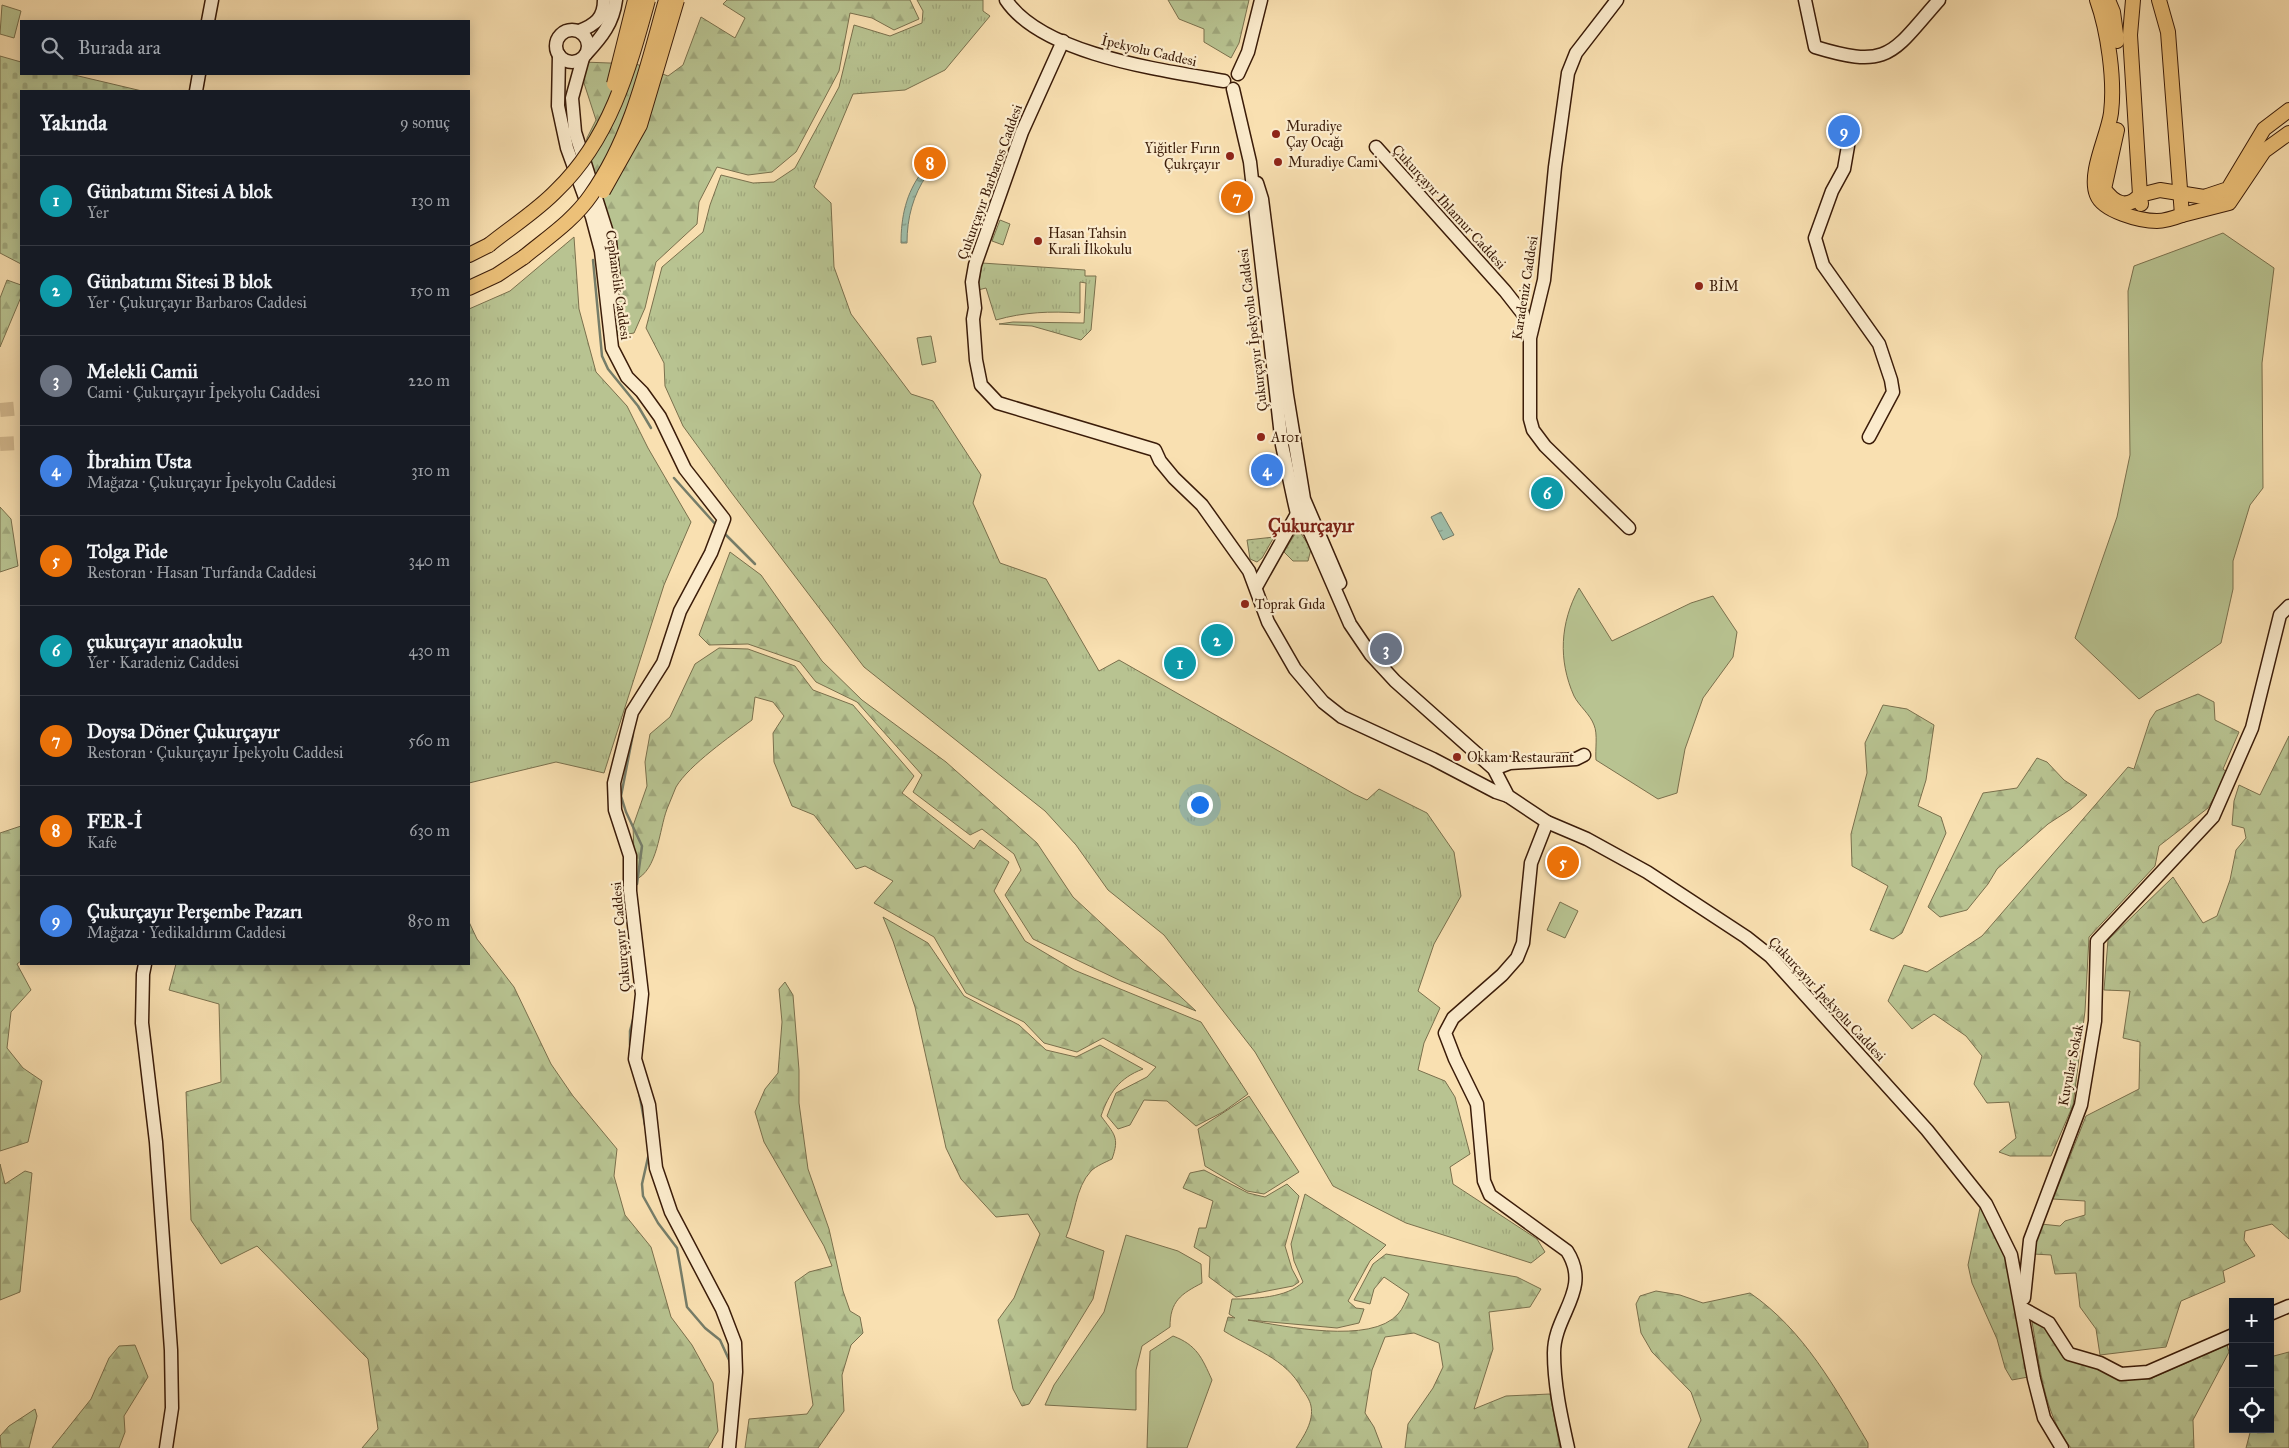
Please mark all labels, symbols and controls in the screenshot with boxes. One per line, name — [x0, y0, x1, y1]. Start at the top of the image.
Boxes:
search box — [20, 20, 470, 75]
street label: İpekyolu Caddesi — [1100, 31, 1199, 70]
icon: search — [38, 34, 66, 62]
text: Burada ara — [78, 36, 161, 59]
street label: Çukurçayır Barbaros Caddesi — [954, 102, 1026, 262]
text: Yakında — [40, 110, 107, 136]
pin: 9 — [1828, 112, 1860, 150]
text: 9 sonuç — [400, 113, 450, 132]
place label: Muradiye Çay Ocağı — [1286, 118, 1344, 151]
marker: Muradiye Çay Ocağı — [1270, 128, 1282, 140]
place label: Yiğitler Fırın Çukrçayır — [1144, 140, 1221, 173]
street label: Çukurçayır Ihlamur Caddesi — [1389, 141, 1509, 273]
pin: 8 — [914, 144, 946, 182]
marker: Yiğitler Fırın Çukrçayır — [1224, 150, 1236, 162]
place label: Muradiye Cami — [1288, 154, 1378, 171]
marker: Muradiye Cami — [1272, 156, 1284, 168]
pin: 7 — [1221, 178, 1253, 216]
text: Günbatımı Sitesi A blok — [87, 180, 272, 203]
text: 1 — [53, 191, 59, 210]
text: 130 m — [411, 191, 450, 210]
text: Yer — [87, 203, 109, 222]
place label: Hasan Tahsin Kırali İlkokulu — [1048, 225, 1132, 258]
street label: Cephanelik Caddesi — [602, 229, 634, 341]
marker: Hasan Tahsin Kırali İlkokulu — [1032, 235, 1044, 247]
street label: Karadeniz Caddesi — [1508, 235, 1542, 341]
street label: Çukurçayır İpekyolu Caddesi — [1234, 248, 1271, 412]
text: Günbatımı Sitesi B blok — [87, 270, 272, 293]
place label: BİM — [1709, 277, 1739, 295]
marker: BİM — [1693, 280, 1705, 292]
text: 2 — [52, 281, 60, 300]
text: 150 m — [410, 281, 450, 300]
text: Yer · Çukurçayır Barbaros Caddesi — [87, 293, 307, 312]
text: Melekli Camii — [87, 360, 198, 383]
text: 3 — [53, 371, 59, 390]
text: 220 m — [408, 371, 450, 390]
text: Cami · Çukurçayır İpekyolu Caddesi — [87, 383, 320, 402]
place label: A101 — [1270, 429, 1300, 446]
marker: A101 — [1255, 431, 1267, 443]
text: İbrahim Usta — [87, 450, 192, 473]
pin: 4 — [1251, 451, 1283, 489]
text: 4 — [52, 461, 60, 480]
text: 310 m — [411, 461, 450, 480]
text: Mağaza · Çukurçayır İpekyolu Caddesi — [87, 473, 336, 492]
pin: 6 — [1531, 474, 1563, 512]
district label: Çukurçayır — [1268, 514, 1355, 538]
text: Tolga Pide — [87, 540, 168, 563]
text: 5 — [52, 551, 60, 570]
text: 340 m — [408, 551, 450, 570]
text: Restoran · Hasan Turfanda Caddesi — [87, 563, 316, 582]
place label: Toprak Gıda — [1255, 596, 1325, 613]
marker: Toprak Gıda — [1239, 598, 1251, 610]
pin: 2 — [1201, 621, 1233, 659]
text: çukurçayır anaokulu — [87, 630, 242, 653]
pin: 3 — [1370, 630, 1402, 668]
text: 6 — [52, 641, 60, 660]
text: 430 m — [408, 641, 450, 660]
pin: 1 — [1164, 644, 1196, 682]
text: Yer · Karadeniz Caddesi — [87, 653, 239, 672]
text: Doysa Döner Çukurçayır — [87, 720, 280, 743]
text: 7 — [52, 731, 60, 750]
text: 560 m — [408, 731, 450, 750]
text: Restoran · Çukurçayır İpekyolu Caddesi — [87, 743, 343, 762]
place label: Okkam Restaurant — [1467, 749, 1574, 766]
marker: Okkam Restaurant — [1451, 751, 1463, 763]
your location — [1187, 792, 1213, 818]
text: FER-İ — [87, 810, 142, 833]
text: 8 — [52, 821, 60, 840]
text: 630 m — [409, 821, 450, 840]
text: Kafe — [87, 833, 117, 852]
pin: 5 — [1547, 843, 1579, 881]
street label: Çukurçayır Caddesi — [608, 881, 634, 993]
text: Çukurçayır Perşembe Pazarı — [87, 900, 302, 923]
text: 9 — [52, 911, 60, 930]
text: 850 m — [408, 911, 450, 930]
text: Mağaza · Yedikaldırım Caddesi — [87, 923, 286, 942]
street label: Çukurçayır İpekyolu Caddesi — [1765, 933, 1890, 1065]
street label: Kuyular Sokak — [2055, 1022, 2087, 1107]
map controls — [2229, 1298, 2274, 1433]
button: + — [2229, 1298, 2274, 1343]
button: − — [2229, 1343, 2274, 1388]
button: locate — [2229, 1388, 2274, 1433]

